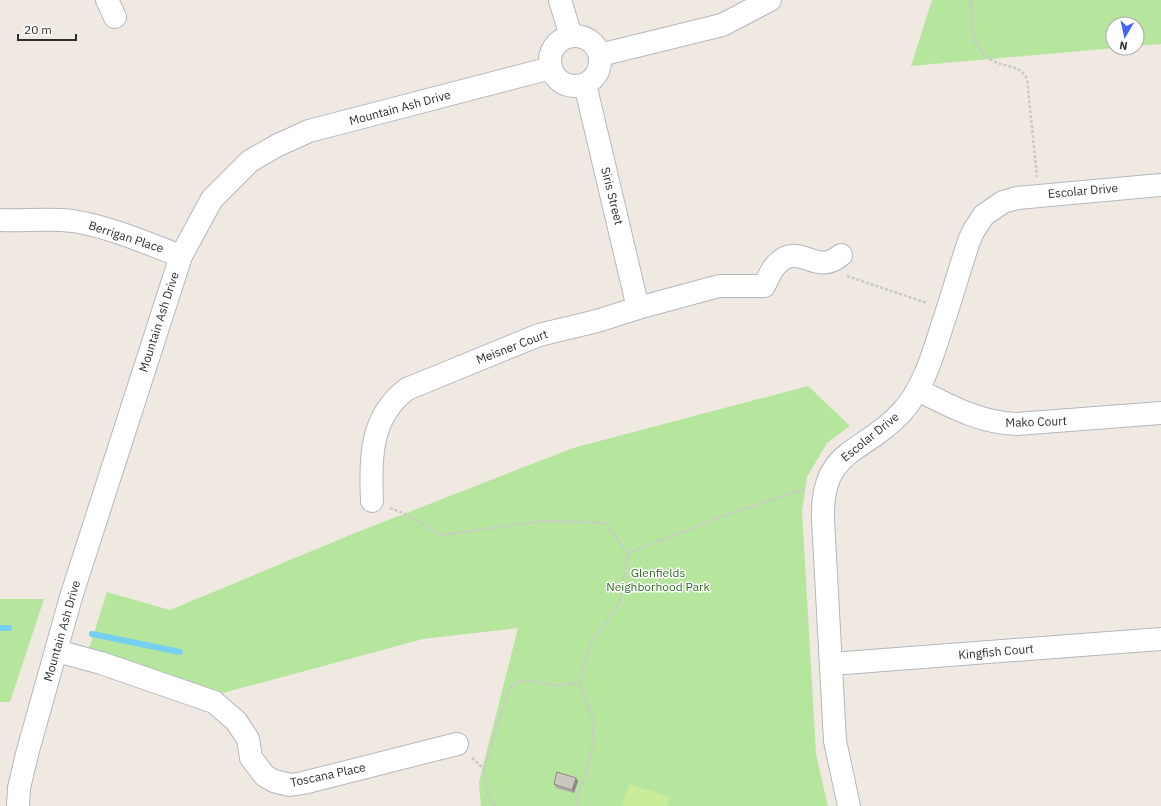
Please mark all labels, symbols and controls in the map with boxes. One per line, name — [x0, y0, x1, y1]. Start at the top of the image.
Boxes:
scale bar — [18, 16, 76, 42]
north arrow — [1105, 16, 1145, 56]
text: 20 m — [24, 22, 52, 37]
text: N — [1118, 38, 1128, 53]
street label: Mountain Ash Drive — [348, 87, 453, 128]
street label: Siris Street — [598, 165, 627, 226]
street label: Escolar Drive — [1047, 180, 1119, 201]
street label: Berrigan Place — [87, 217, 166, 256]
street label: Mountain Ash Drive — [135, 269, 182, 374]
street label: Meisner Court — [474, 326, 550, 367]
street label: Escolar Drive — [838, 408, 902, 465]
street label: Mako Court — [1005, 413, 1067, 430]
park label: Glenfields Neighborhood Park — [606, 565, 710, 594]
street label: Mountain Ash Drive — [40, 578, 83, 683]
street label: Kingfish Court — [958, 641, 1034, 662]
street label: Toscana Place — [289, 759, 367, 790]

